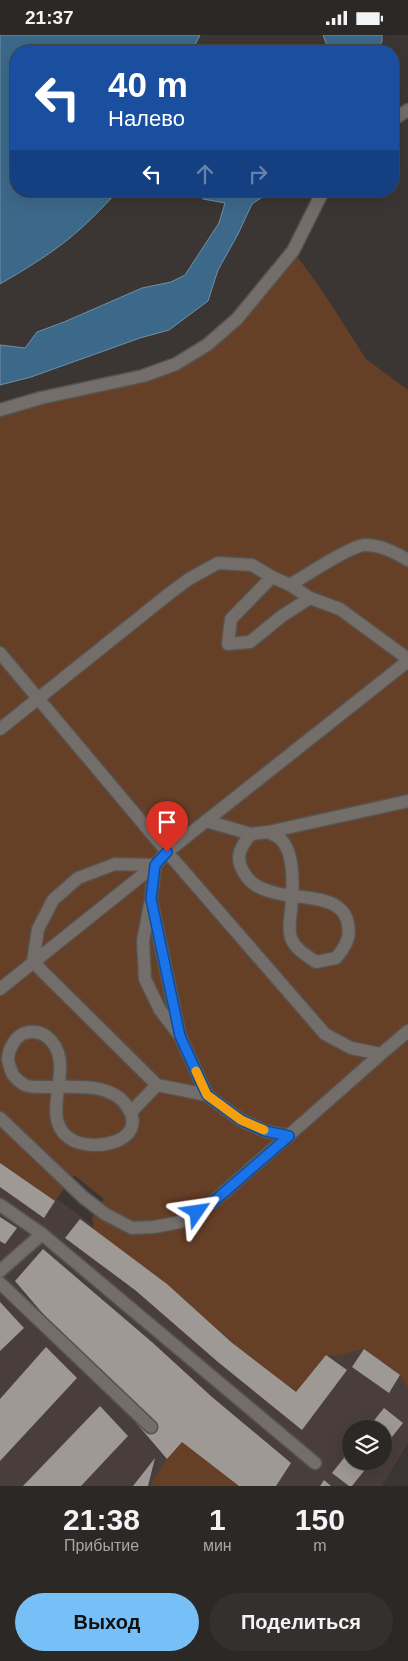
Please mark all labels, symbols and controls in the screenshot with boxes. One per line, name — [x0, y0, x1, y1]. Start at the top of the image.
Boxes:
text: 21:37 — [25, 7, 74, 28]
icon: left — [25, 65, 90, 130]
text: 40 m — [108, 65, 188, 104]
text: Налево — [108, 106, 185, 131]
icon: left — [138, 160, 166, 188]
icon: ahead — [191, 160, 219, 188]
icon: right — [244, 160, 272, 188]
pin — [146, 801, 188, 852]
icon: arrive — [153, 808, 181, 836]
position arrow — [170, 1185, 222, 1237]
map controls — [342, 1420, 392, 1470]
button: layers — [342, 1420, 392, 1470]
text: 21:38 — [63, 1503, 140, 1536]
text: 1 — [209, 1503, 226, 1536]
text: 150 — [295, 1503, 345, 1536]
text: Прибытие — [64, 1537, 139, 1554]
text: мин — [203, 1537, 232, 1554]
text: m — [313, 1537, 326, 1554]
button: Выход — [15, 1593, 199, 1651]
button: Поделиться — [209, 1593, 393, 1651]

